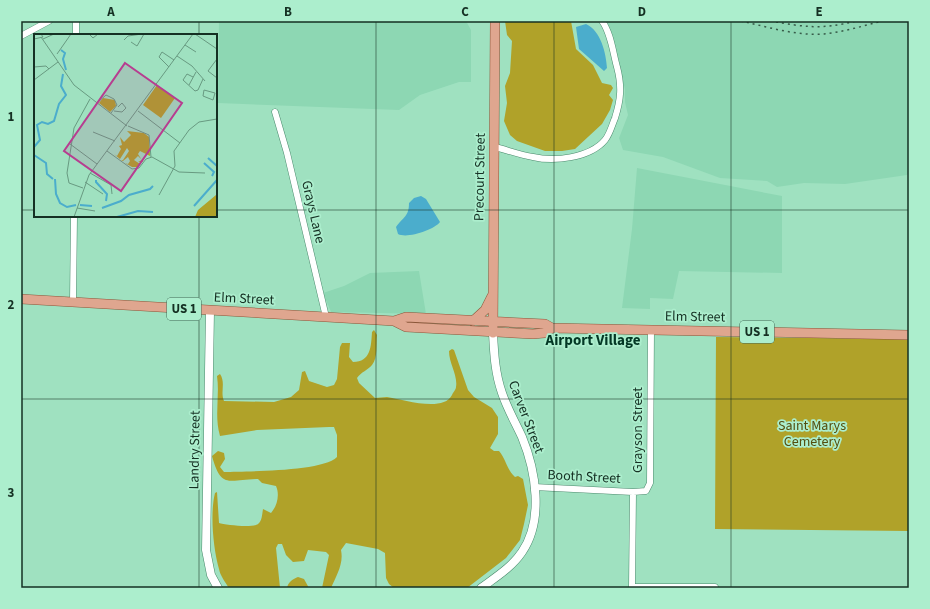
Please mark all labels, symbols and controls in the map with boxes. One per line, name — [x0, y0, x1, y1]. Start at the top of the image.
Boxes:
text: A — [106, 3, 115, 21]
text: B — [284, 3, 292, 21]
text: C — [461, 3, 469, 21]
text: D — [638, 3, 646, 21]
text: E — [815, 3, 823, 21]
inset map — [34, 34, 217, 217]
text: 1 — [8, 108, 15, 126]
street label: Precourt Street — [469, 132, 491, 221]
street label: Grays Lane — [296, 179, 330, 245]
street label: Elm Street — [213, 287, 275, 311]
text: 2 — [8, 296, 15, 314]
road number: US 1 — [167, 298, 201, 320]
street label: Elm Street — [665, 306, 726, 328]
road number: US 1 — [740, 321, 774, 343]
district label: Airport Village — [545, 330, 641, 351]
street label: Carver Street — [503, 378, 549, 457]
street label: Grayson Street — [628, 387, 648, 473]
street label: Landry Street — [184, 410, 206, 490]
park label: Saint Marys Cemetery — [778, 416, 846, 452]
street label: Booth Street — [547, 465, 621, 489]
text: 3 — [8, 484, 15, 502]

